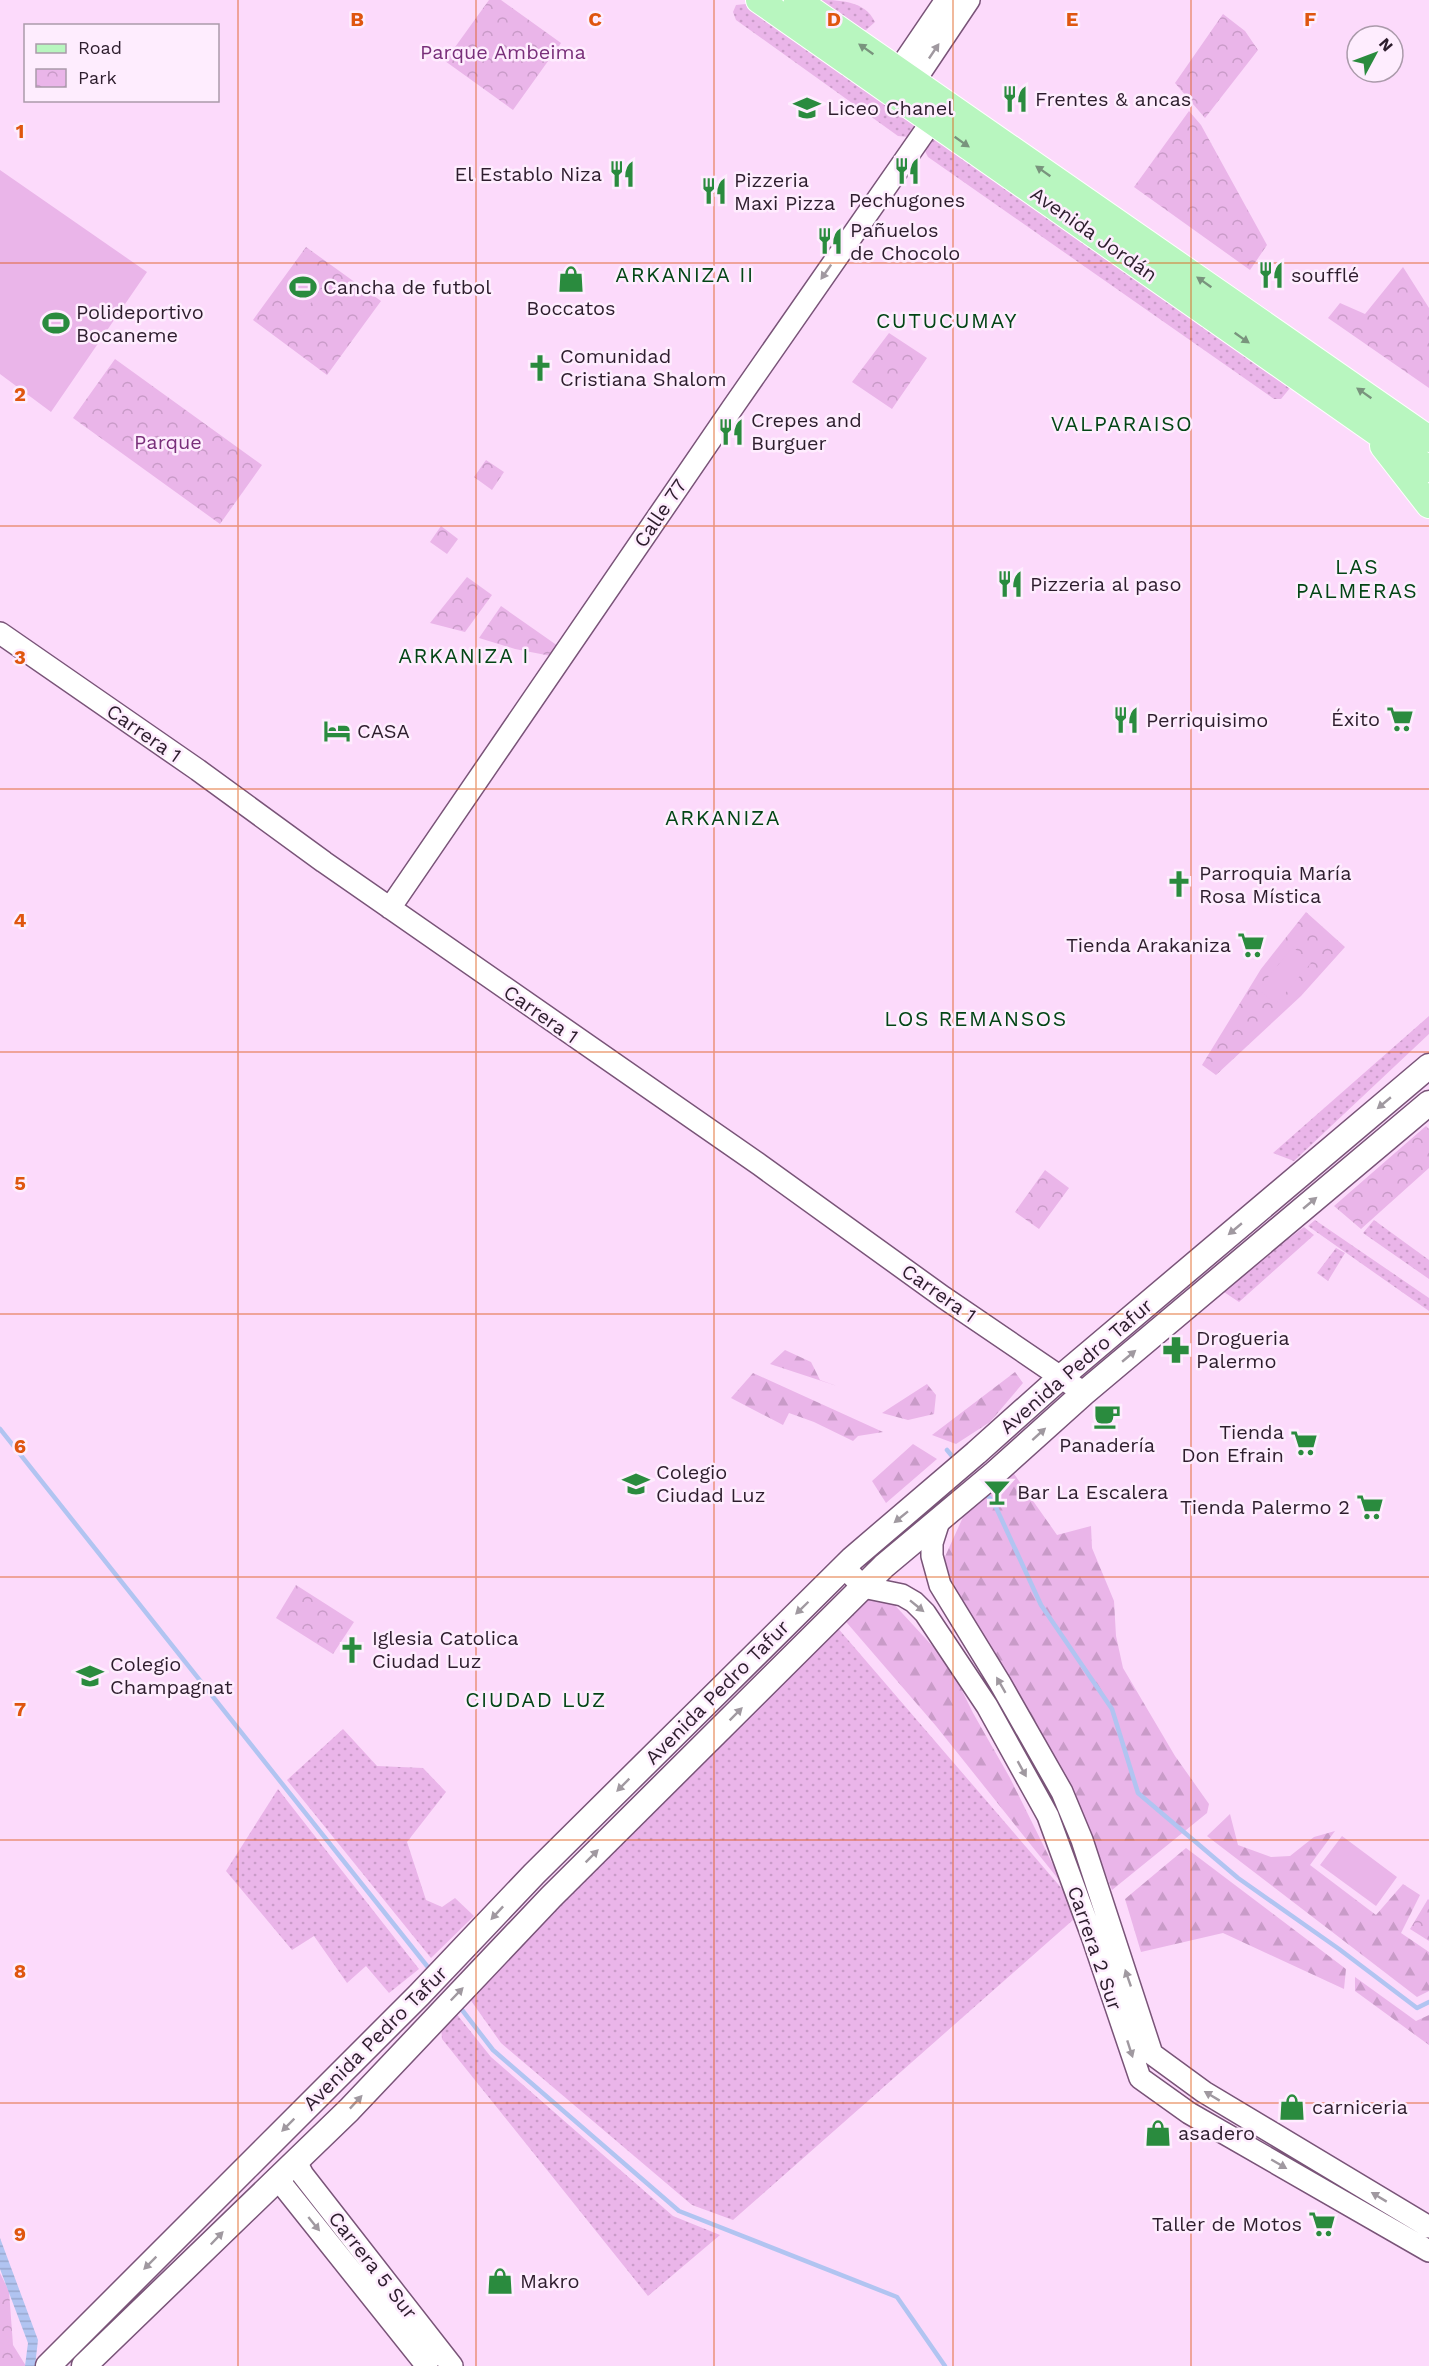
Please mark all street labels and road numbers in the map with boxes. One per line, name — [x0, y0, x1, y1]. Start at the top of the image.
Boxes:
street label: Avenida Jordán — [1026, 181, 1162, 287]
street label: Calle 77 — [628, 474, 692, 552]
street label: Carrera 1 — [102, 699, 186, 767]
street label: Carrera 1 — [499, 980, 583, 1048]
street label: Carrera 1 — [897, 1259, 981, 1327]
street label: Avenida Pedro Tafur — [995, 1293, 1157, 1439]
street label: Avenida Pedro Tafur — [640, 1615, 794, 1769]
street label: Carrera 2 Sur — [1063, 1883, 1127, 2013]
street label: Avenida Pedro Tafur — [298, 1961, 452, 2115]
street label: Carrera 5 Sur — [324, 2206, 422, 2324]

